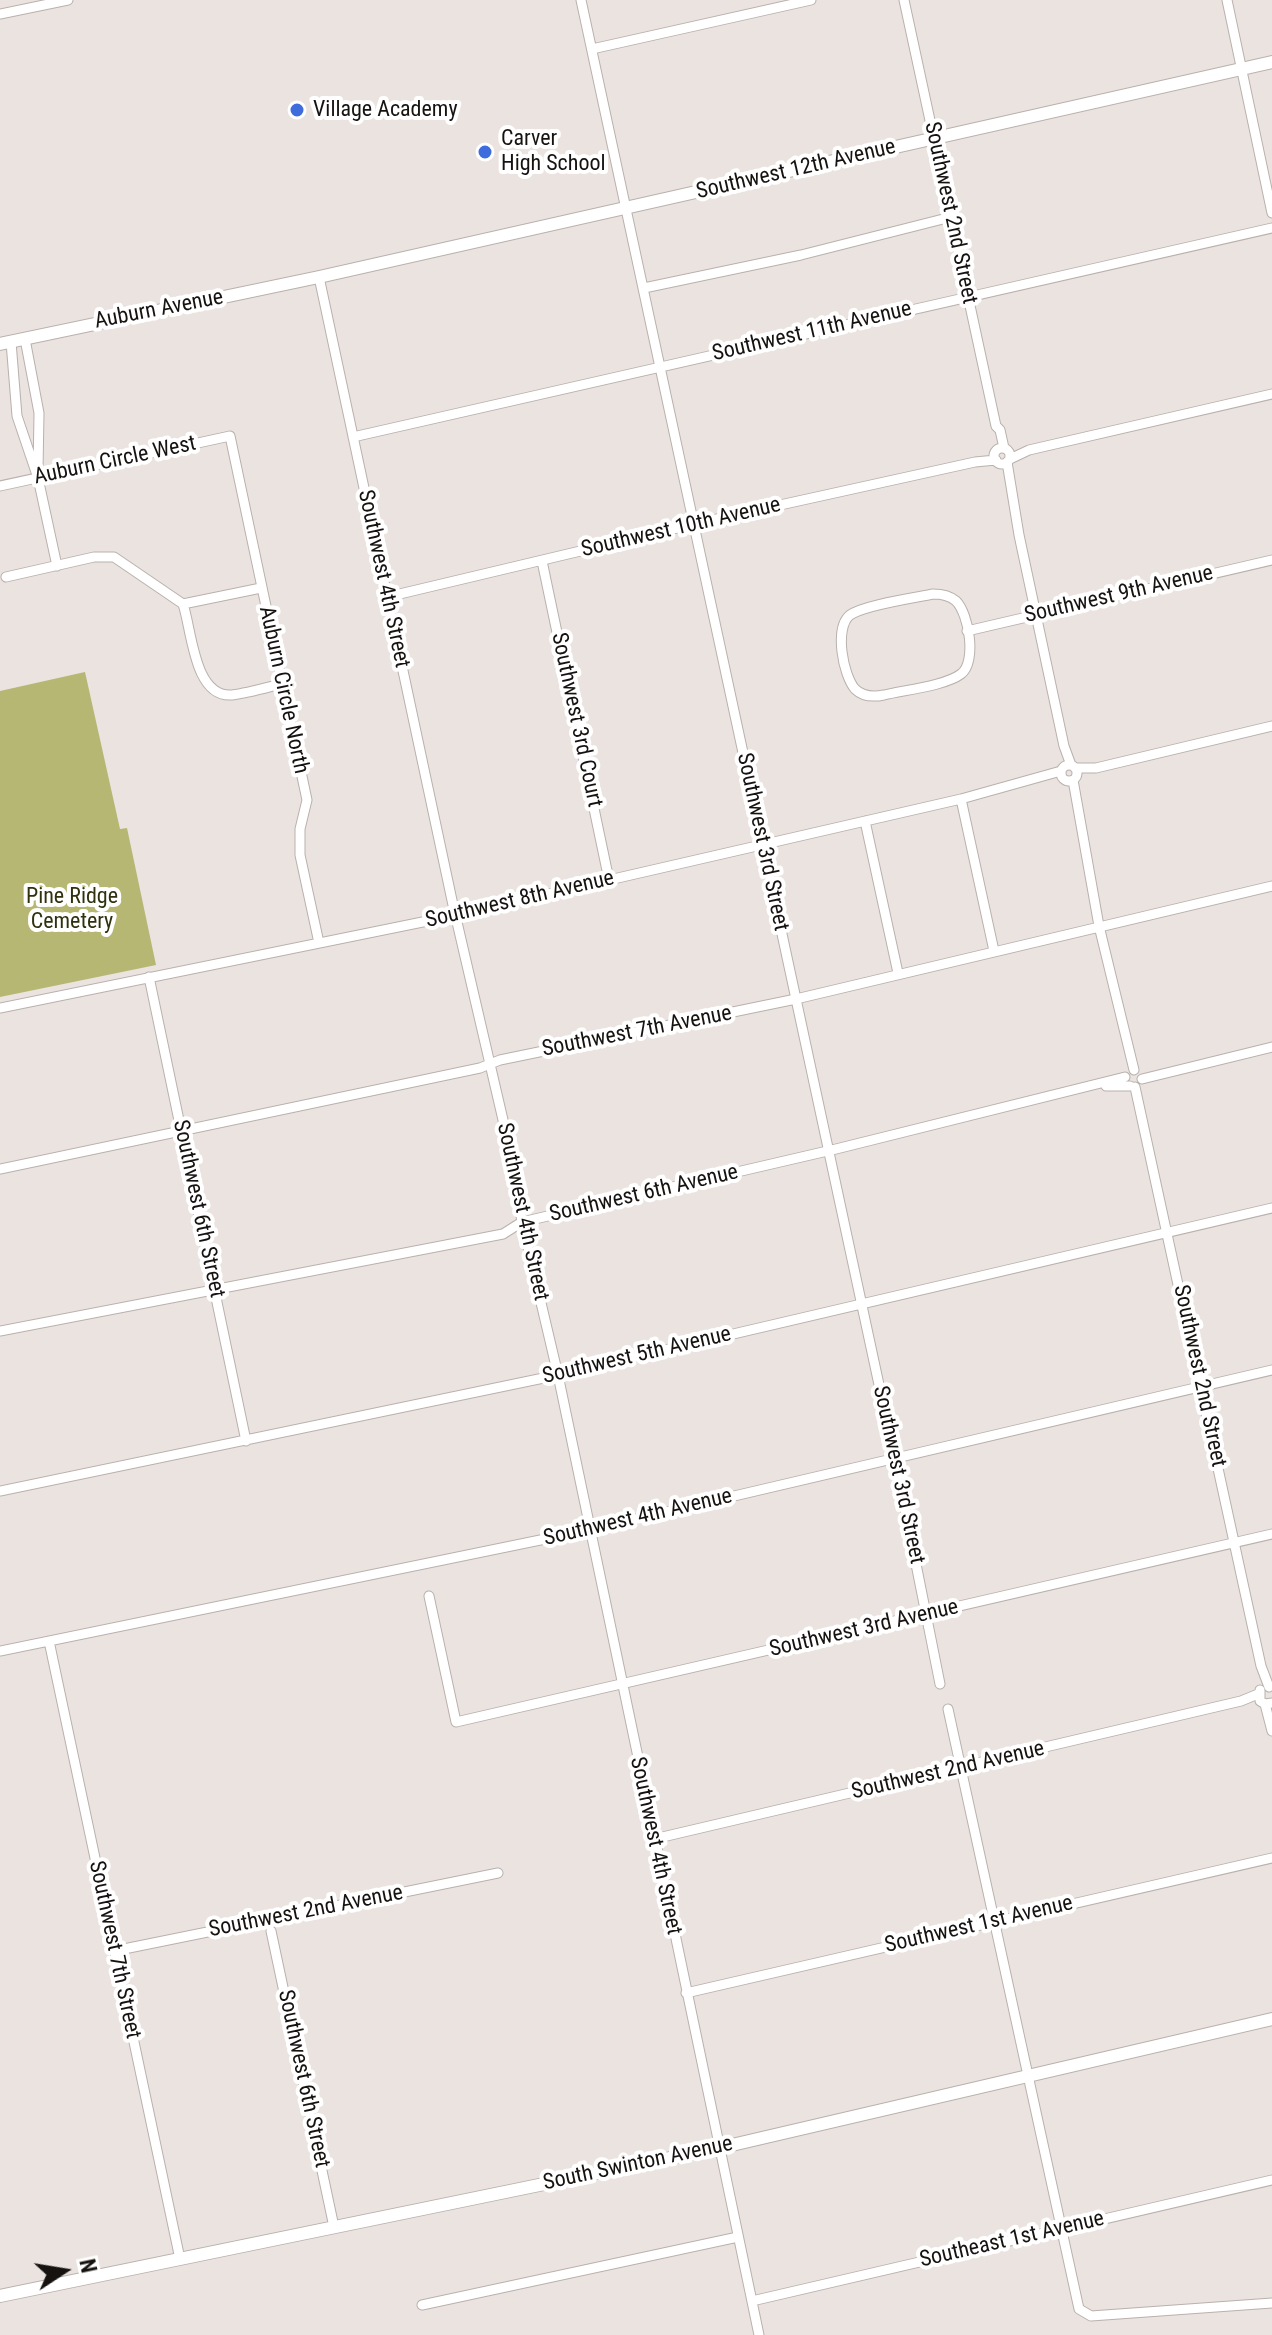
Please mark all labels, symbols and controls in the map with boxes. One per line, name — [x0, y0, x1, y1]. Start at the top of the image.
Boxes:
place label: Village Academy — [313, 97, 458, 123]
marker: Village Academy — [288, 101, 306, 119]
street label: Southwest 2nd Street — [918, 120, 982, 306]
place label: Carver High School — [501, 126, 606, 178]
street label: Southwest 12th Avenue — [694, 134, 898, 206]
marker: Carver High School — [476, 143, 494, 161]
street label: Auburn Avenue — [92, 285, 226, 335]
street label: Southwest 11th Avenue — [710, 296, 914, 368]
street label: Auburn Circle West — [32, 431, 198, 491]
street label: Southwest 4th Street — [351, 488, 415, 670]
street label: Southwest 10th Avenue — [579, 492, 783, 564]
street label: Southwest 9th Avenue — [1022, 560, 1216, 630]
street label: Auburn Circle North — [252, 604, 314, 776]
street label: Southwest 3rd Court — [545, 630, 607, 810]
street label: Southwest 3rd Street — [730, 751, 794, 933]
street label: Southwest 8th Avenue — [423, 865, 617, 935]
park label: Pine Ridge Cemetery — [26, 884, 118, 936]
street label: Southwest 7th Avenue — [540, 1001, 734, 1063]
street label: Southwest 6th Street — [166, 1118, 230, 1300]
street label: Southwest 4th Street — [490, 1121, 554, 1303]
street label: Southwest 6th Avenue — [547, 1159, 741, 1229]
street label: Southwest 2nd Street — [1167, 1283, 1231, 1469]
street label: Southwest 5th Avenue — [540, 1321, 734, 1391]
street label: Southwest 3rd Street — [866, 1384, 930, 1566]
street label: Southwest 4th Avenue — [541, 1483, 735, 1553]
street label: Southwest 3rd Avenue — [767, 1594, 961, 1664]
street label: Southwest 2nd Avenue — [849, 1736, 1047, 1806]
street label: Southwest 4th Street — [623, 1755, 687, 1937]
street label: Southwest 7th Street — [82, 1859, 146, 2041]
street label: Southwest 2nd Avenue — [207, 1880, 405, 1944]
street label: Southwest 1st Avenue — [882, 1891, 1076, 1959]
street label: Southwest 6th Street — [271, 1988, 335, 2170]
street label: South Swinton Avenue — [541, 2131, 735, 2197]
street label: Southeast 1st Avenue — [917, 2206, 1107, 2274]
north arrow — [24, 2231, 104, 2311]
text: N — [74, 2257, 102, 2275]

